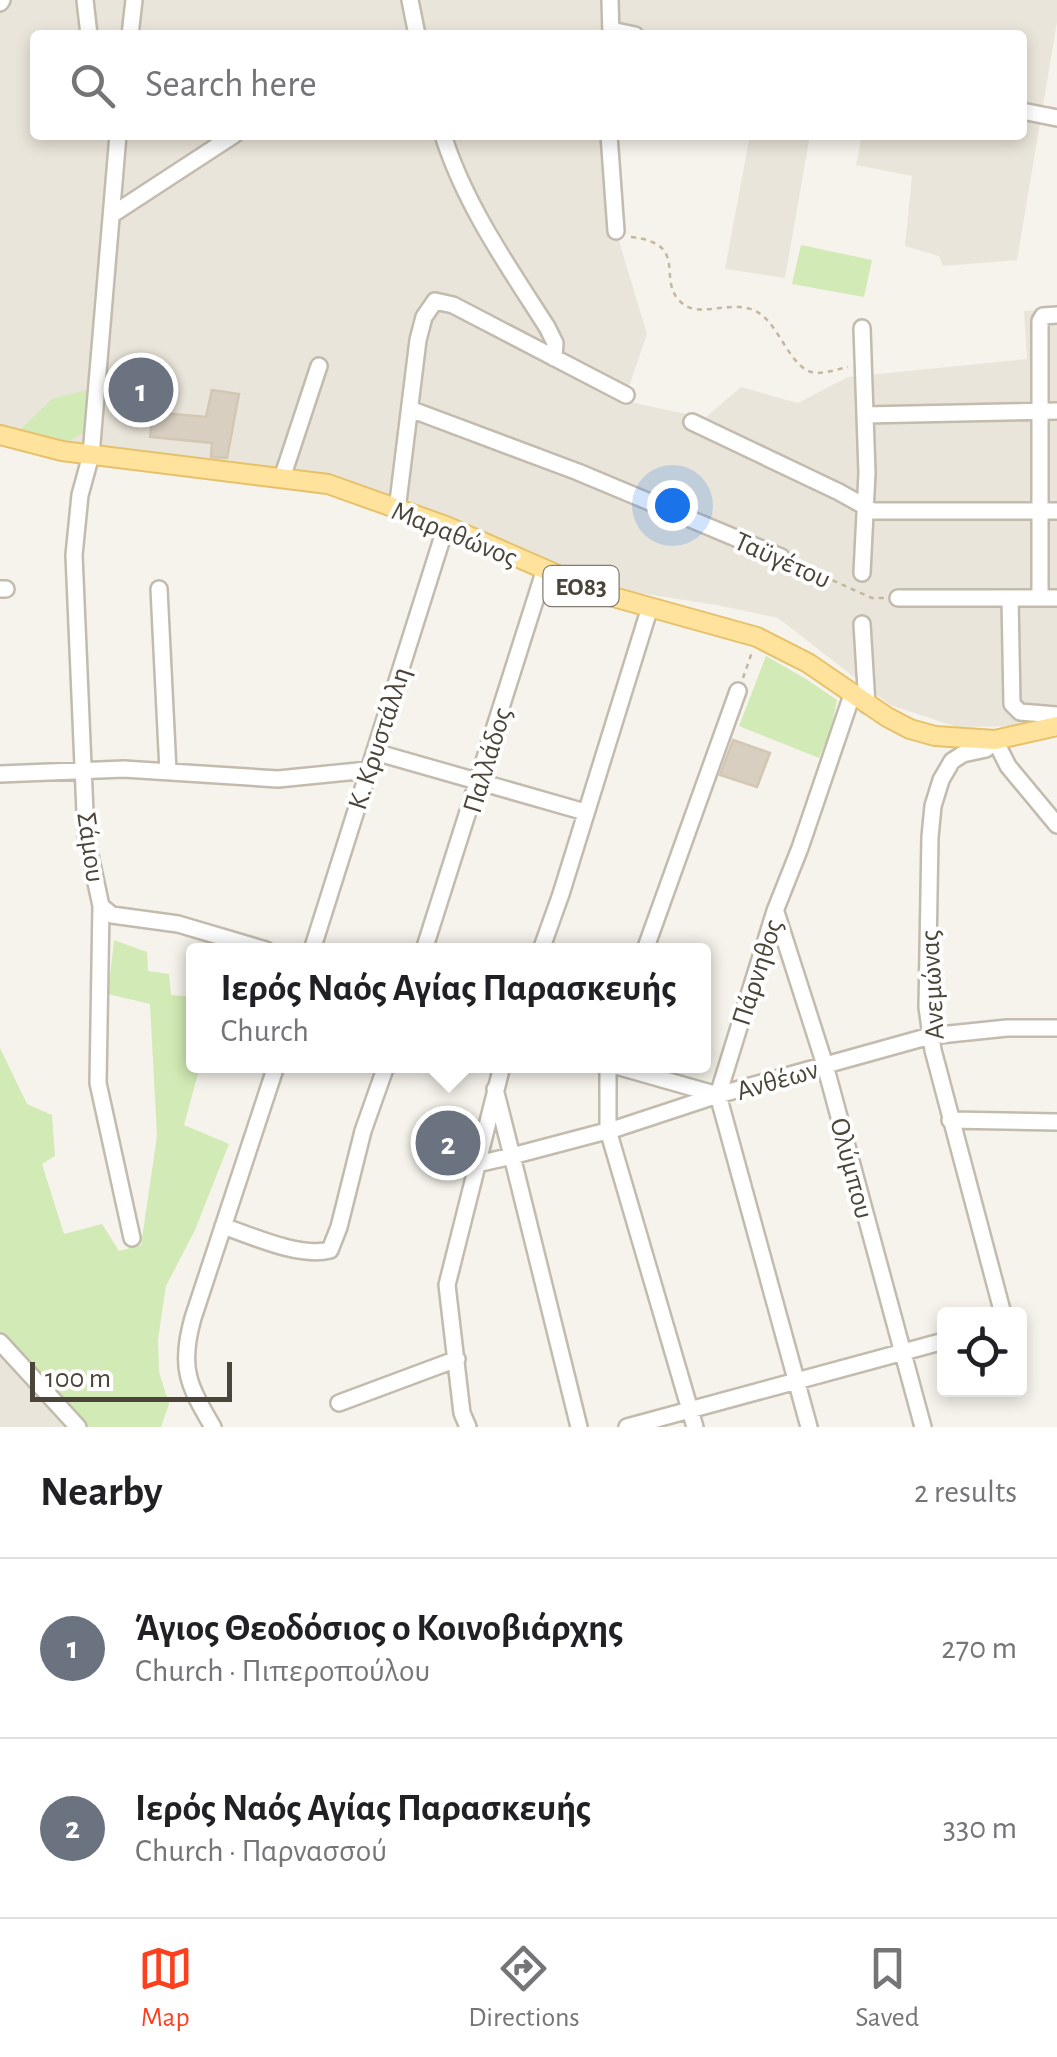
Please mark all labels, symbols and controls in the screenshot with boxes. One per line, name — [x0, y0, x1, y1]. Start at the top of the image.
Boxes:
search box — [30, 30, 1027, 140]
icon: search — [65, 58, 120, 113]
text: Search here — [145, 66, 317, 104]
pin: 1 — [108, 352, 174, 428]
your location — [647, 480, 698, 531]
street label: Μαραθώνος — [388, 497, 521, 573]
street label: Ταϋγέτου — [730, 527, 834, 594]
road number: ΕΟ83 — [544, 566, 618, 606]
street label: Κ. Κρυστάλλη — [344, 664, 416, 813]
street label: Παλλάδος — [459, 704, 517, 817]
street label: Σάμου — [71, 810, 109, 884]
street label: Πάρνηθος — [728, 916, 788, 1029]
street label: Ανεμώνας — [916, 929, 950, 1040]
popup — [186, 943, 711, 1073]
text: Ιερός Ναός Αγίας Παρασκευής — [220, 970, 677, 1008]
text: Church — [220, 1015, 309, 1047]
street label: Ανθέων — [733, 1056, 822, 1106]
pin: 2 — [416, 1106, 480, 1180]
street label: Ολύμπου — [824, 1115, 878, 1222]
map controls — [937, 1307, 1027, 1397]
button: locate — [937, 1307, 1027, 1397]
scale bar — [30, 1357, 232, 1402]
text: 100 m — [45, 1365, 111, 1393]
text: Nearby — [40, 1471, 163, 1513]
text: 2 results — [914, 1476, 1017, 1508]
text: Άγιος Θεοδόσιος ο Κοινοβιάρχης — [135, 1610, 623, 1648]
text: 1 — [67, 1632, 78, 1664]
text: 270 m — [941, 1632, 1017, 1664]
text: Church · Πιπεροπούλου — [135, 1655, 430, 1687]
text: Ιερός Ναός Αγίας Παρασκευής — [135, 1790, 591, 1828]
text: 2 — [65, 1812, 80, 1844]
text: 330 m — [943, 1812, 1017, 1844]
text: Church · Παρνασσού — [135, 1835, 387, 1867]
tab: Map — [138, 1941, 193, 2035]
tab: Directions — [468, 1941, 580, 2035]
tab: Saved — [855, 1941, 919, 2035]

